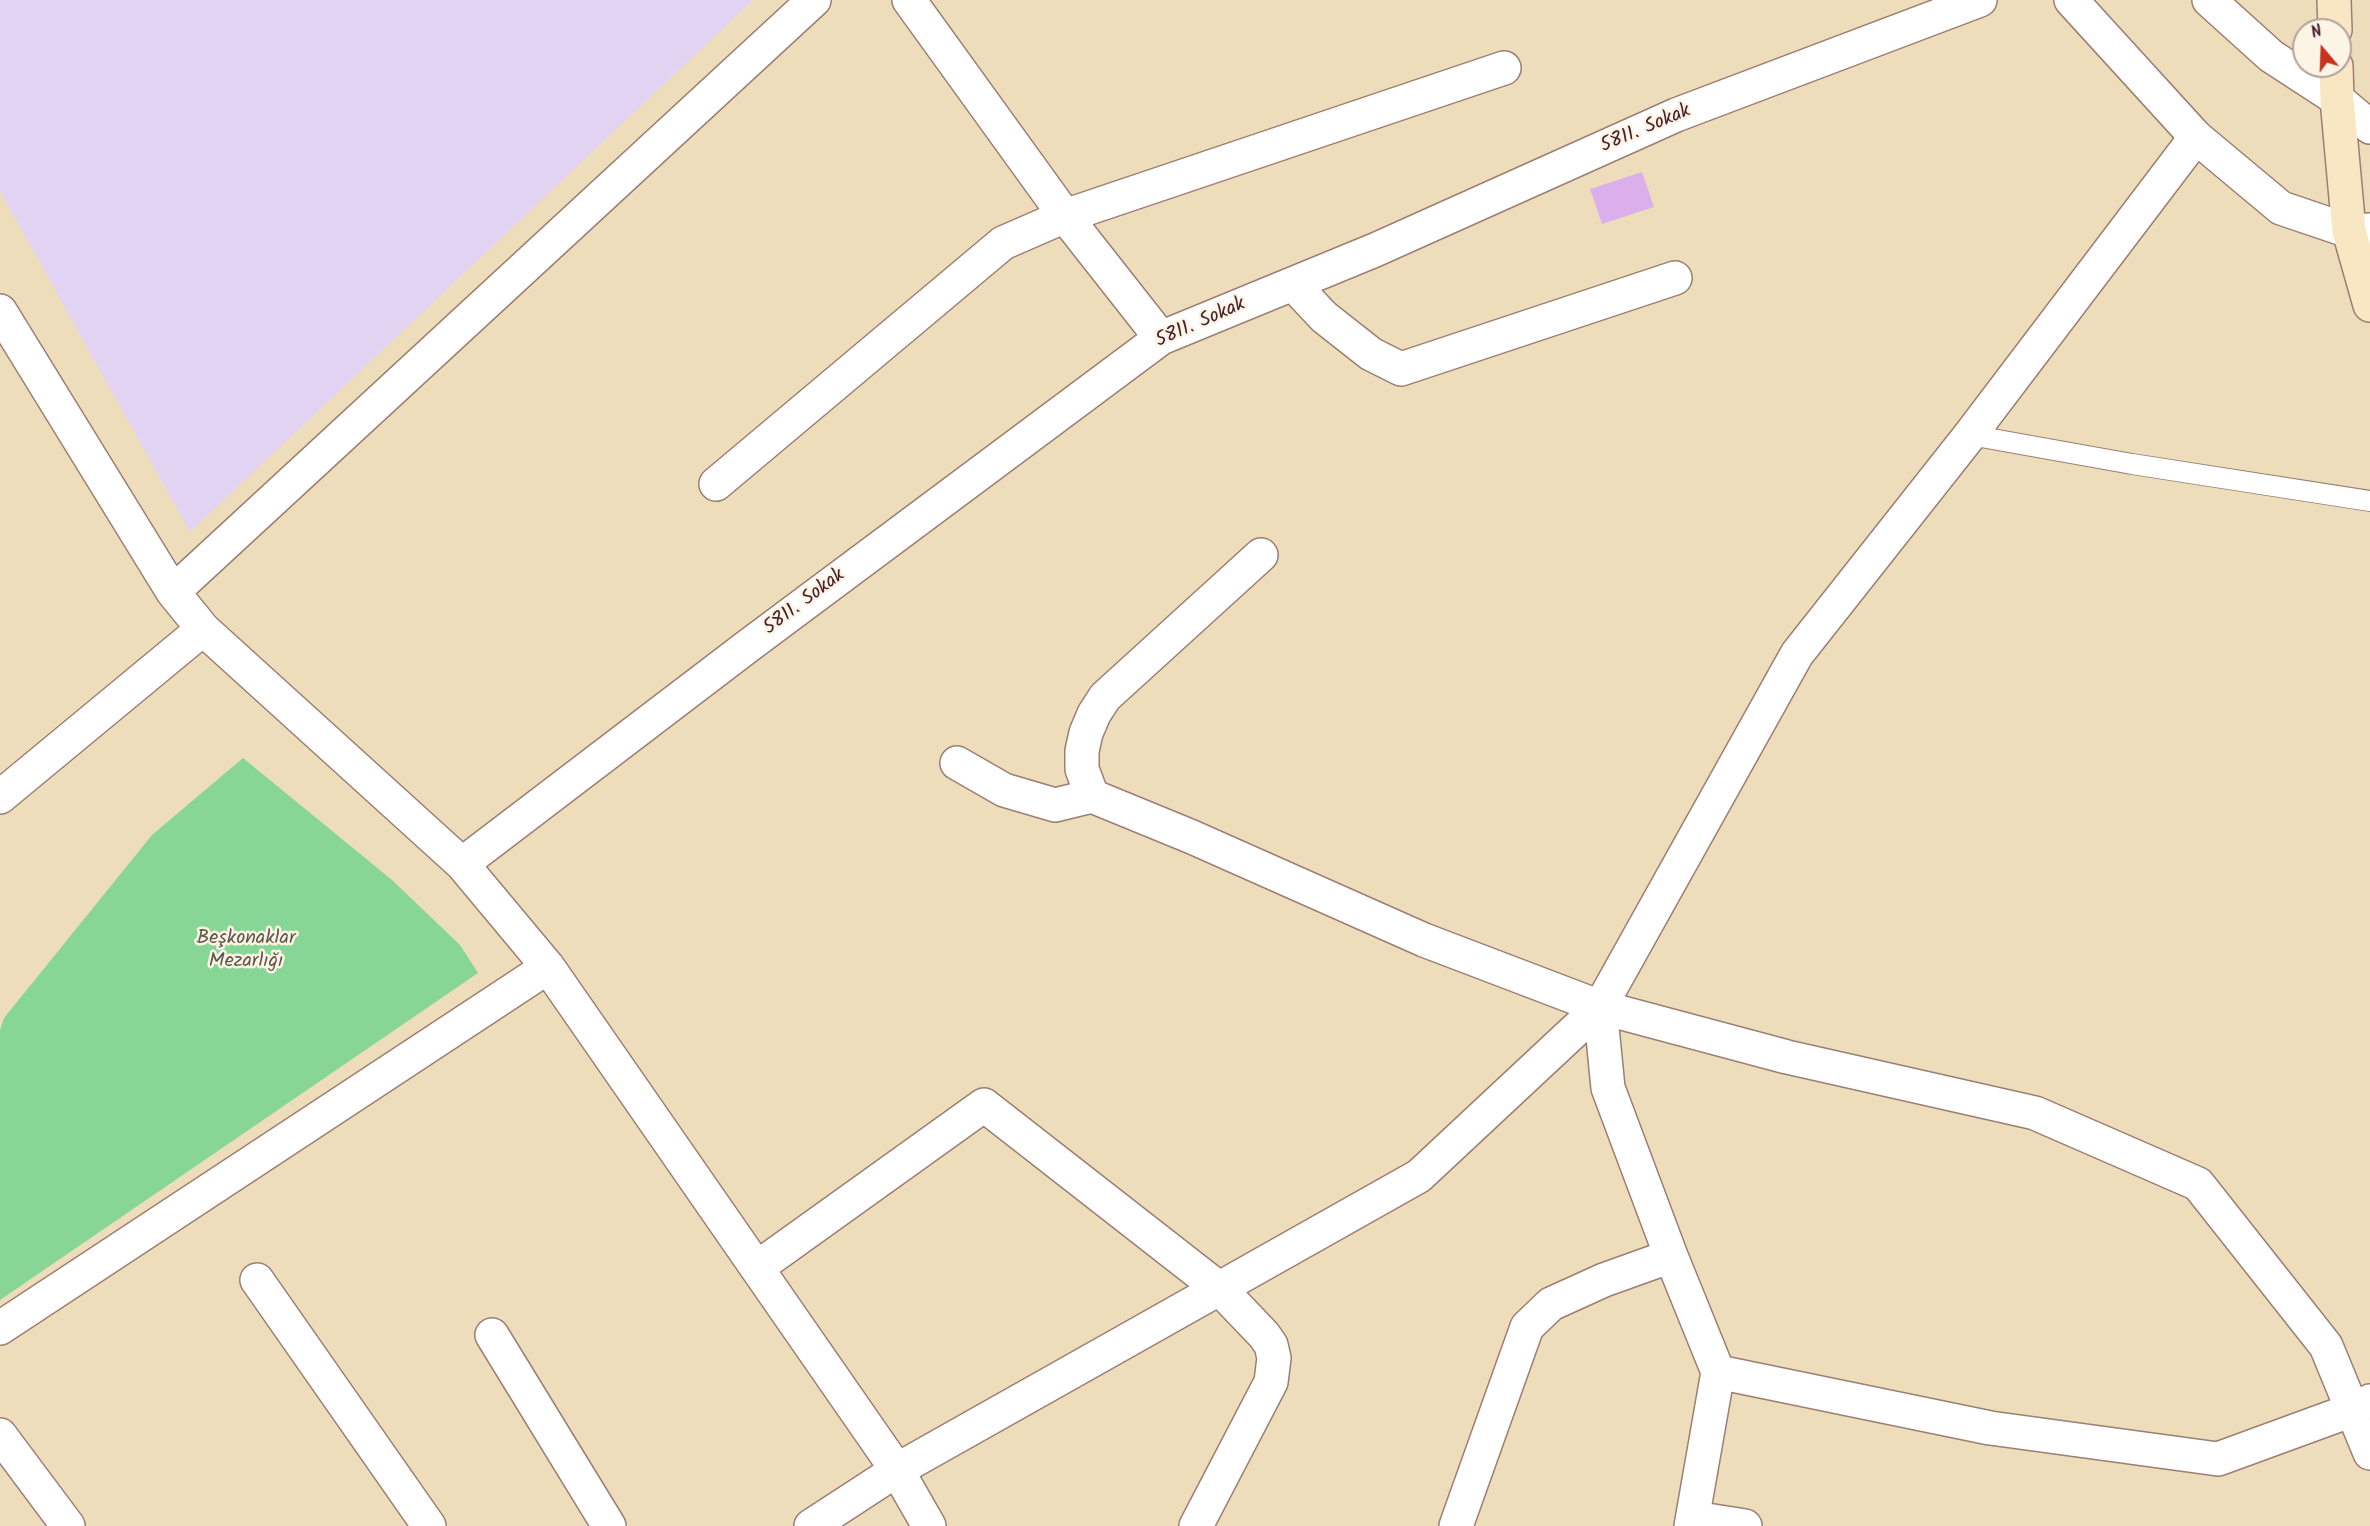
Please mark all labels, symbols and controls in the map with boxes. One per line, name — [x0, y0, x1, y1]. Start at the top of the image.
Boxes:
north arrow — [2292, 18, 2352, 78]
text: N — [2308, 19, 2325, 46]
street label: 5811. Sokak — [1597, 100, 1695, 160]
street label: 5811. Sokak — [1152, 294, 1250, 354]
street label: 5811. Sokak — [759, 565, 851, 641]
park label: Beşkonaklar Mezarlığı — [196, 928, 296, 975]

